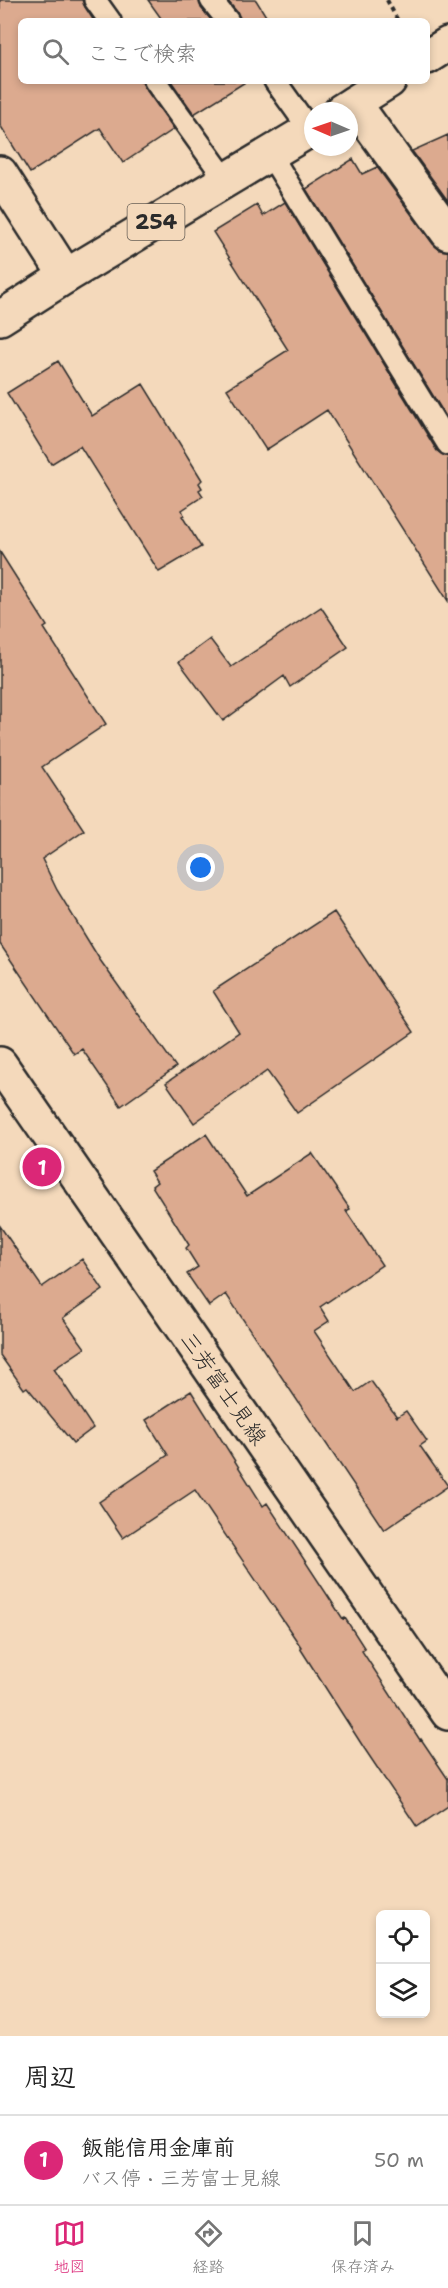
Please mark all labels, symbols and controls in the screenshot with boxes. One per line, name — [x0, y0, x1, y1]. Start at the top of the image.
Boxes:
search box — [18, 18, 430, 84]
icon: search — [39, 35, 72, 68]
text: ここで検索 — [87, 39, 197, 68]
north arrow — [304, 102, 358, 156]
road number: 254 — [128, 204, 184, 240]
your location — [186, 853, 215, 882]
pin: 1 — [22, 1144, 62, 1190]
street label: 三芳富士見線 — [174, 1326, 273, 1451]
map controls — [376, 1910, 430, 2018]
button: locate — [376, 1910, 430, 1964]
button: layers — [376, 1964, 430, 2018]
text: 周辺 — [24, 2059, 76, 2094]
text: 飯能信用金庫前 — [81, 2133, 235, 2162]
text: 1 — [39, 2147, 48, 2173]
text: 50 m — [374, 2147, 424, 2173]
text: バス停 · 三芳富士見線 — [81, 2165, 280, 2191]
tab: 地図 — [53, 2217, 86, 2277]
tab: 経路 — [192, 2217, 225, 2277]
tab: 保存済み — [331, 2217, 395, 2277]

